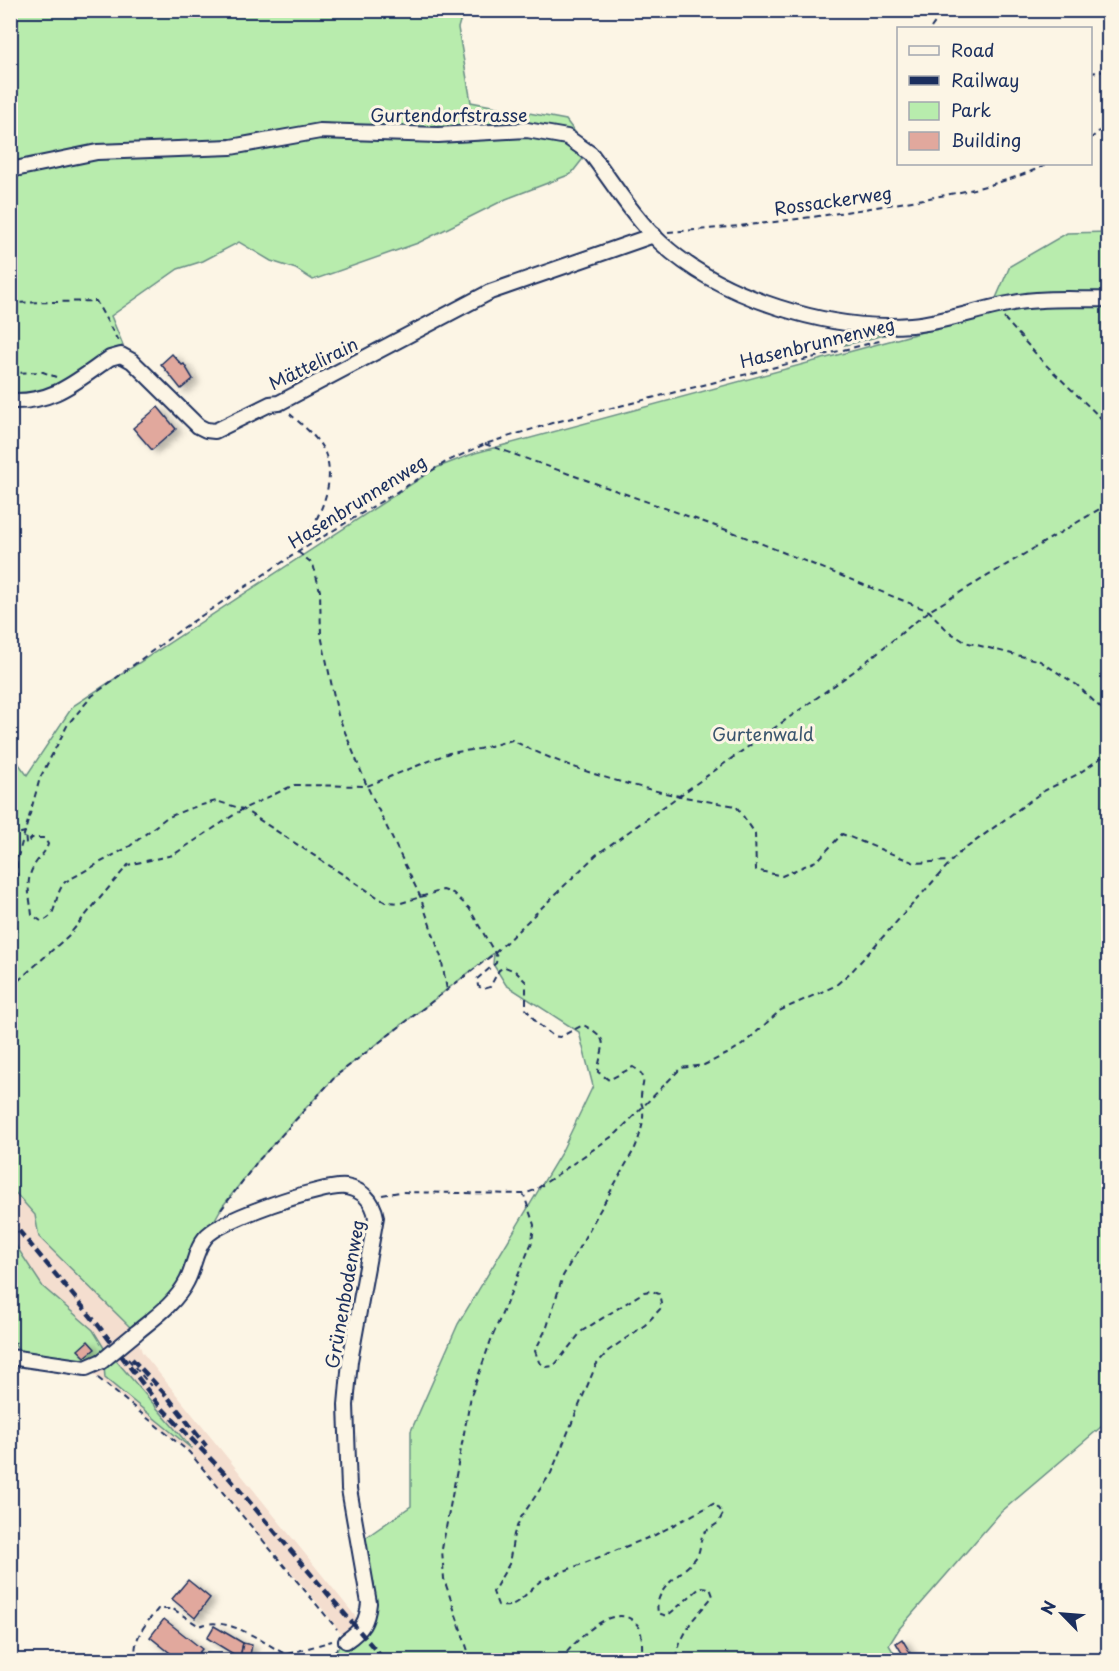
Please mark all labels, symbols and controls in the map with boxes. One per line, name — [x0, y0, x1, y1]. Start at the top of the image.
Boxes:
legend — [897, 27, 1092, 165]
text: Road — [951, 36, 995, 63]
text: Railway — [951, 66, 1019, 93]
text: Park — [951, 96, 991, 123]
street label: Gurtendorfstrasse — [370, 101, 528, 128]
text: Building — [951, 126, 1021, 153]
street label: Rossackerweg — [772, 178, 894, 222]
street label: Hasenbrunnenweg — [737, 310, 897, 374]
street label: Mättelirain — [264, 330, 362, 396]
street label: Hasenbrunnenweg — [282, 447, 432, 555]
park label: Gurtenwald — [712, 720, 814, 747]
street label: Grünenbodenweg — [318, 1217, 370, 1371]
north arrow — [1032, 1584, 1092, 1644]
text: N — [1034, 1596, 1061, 1618]

